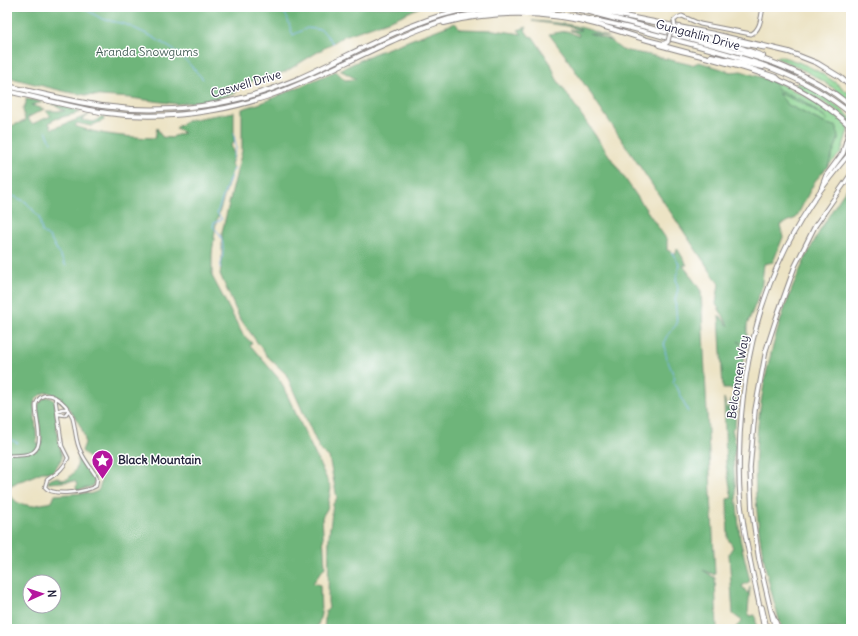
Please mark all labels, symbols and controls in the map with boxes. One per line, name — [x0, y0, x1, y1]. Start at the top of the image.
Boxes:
street label: Gungahlin Drive — [654, 16, 742, 53]
park label: Aranda Snowgums — [96, 44, 198, 59]
street label: Caswell Drive — [209, 66, 283, 101]
street label: Belconnen Way — [724, 334, 751, 420]
place icon: Black Mountain — [89, 447, 115, 480]
place label: Black Mountain — [118, 452, 201, 467]
north arrow — [22, 574, 62, 614]
text: N — [45, 589, 59, 598]

